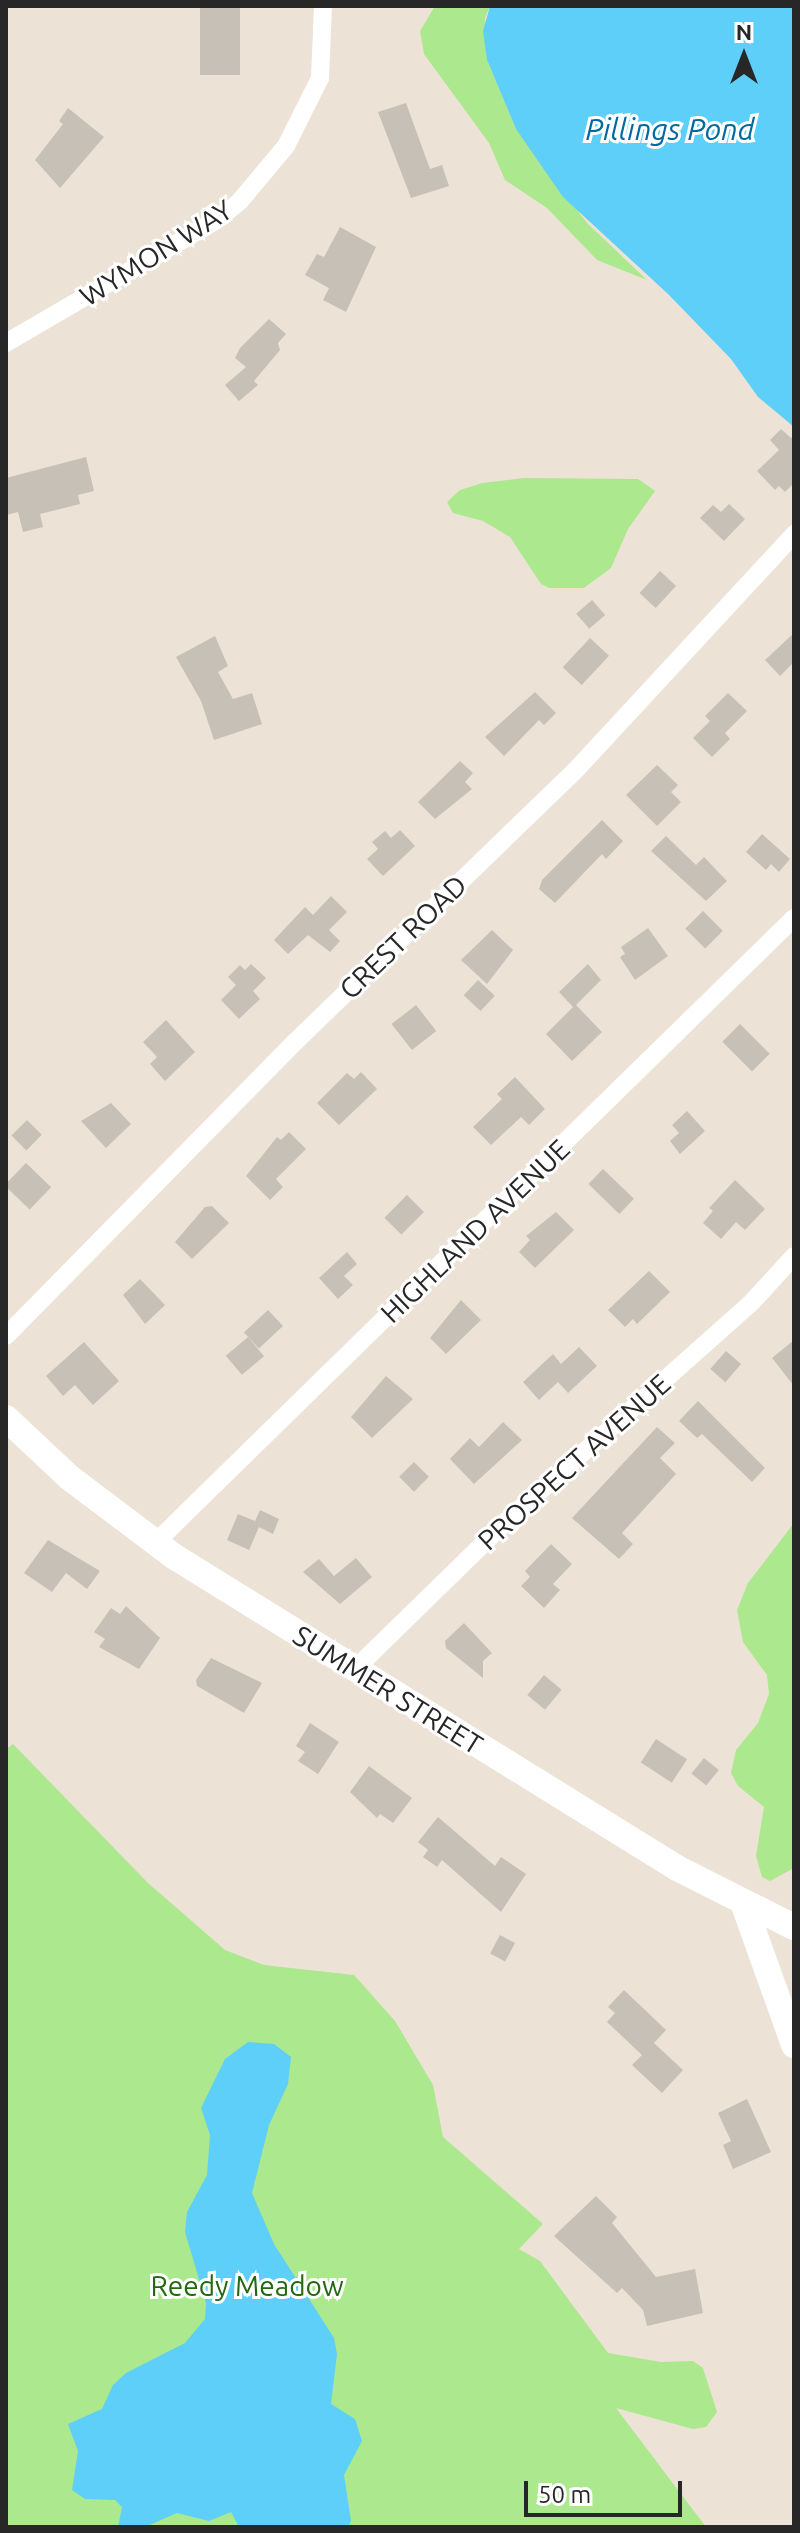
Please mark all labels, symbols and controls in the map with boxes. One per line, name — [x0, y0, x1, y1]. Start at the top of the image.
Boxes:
north arrow — [704, 16, 784, 96]
text: N — [736, 19, 752, 44]
water label: Pillings Pond — [585, 111, 755, 147]
street label: WYMON WAY — [74, 193, 238, 313]
street label: CREST ROAD — [332, 868, 474, 1006]
street label: HIGHLAND AVENUE — [374, 1132, 576, 1330]
street label: PROSPECT AVENUE — [471, 1367, 677, 1557]
street label: SUMMER STREET — [287, 1618, 489, 1762]
park label: Reedy Meadow — [150, 2269, 344, 2303]
scale bar — [528, 2465, 686, 2515]
text: 50 m — [538, 2481, 591, 2508]

